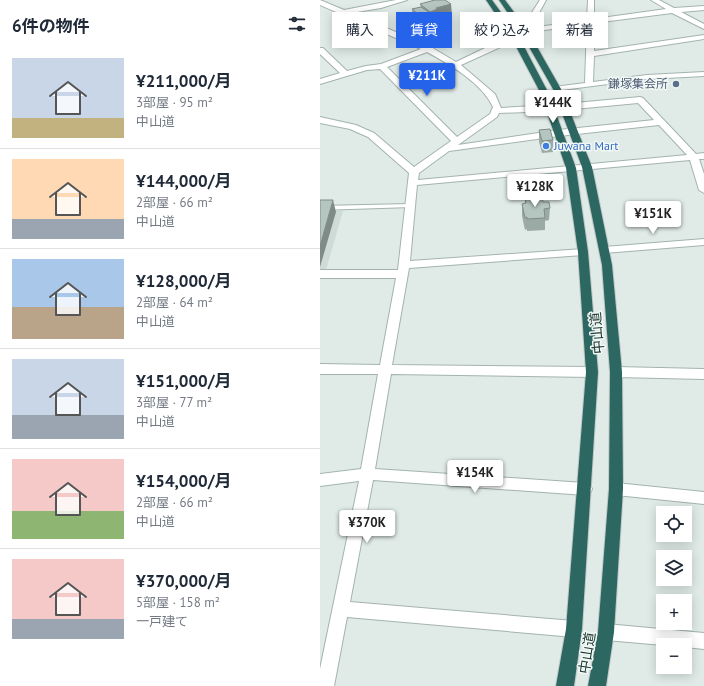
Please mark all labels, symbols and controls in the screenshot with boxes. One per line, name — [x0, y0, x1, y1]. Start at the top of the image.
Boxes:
chip: 購入 — [332, 12, 388, 48]
chip: 賃貸 — [396, 12, 452, 48]
chip: 絞り込み — [460, 12, 544, 48]
chip: 新着 — [552, 12, 608, 48]
icon: filters — [286, 13, 308, 35]
text: 6件の物件 — [12, 15, 90, 37]
pin: ¥211K — [399, 63, 455, 97]
text: ¥211K — [408, 67, 446, 84]
text: ¥211,000/月 — [136, 70, 232, 92]
icon: home — [44, 74, 92, 122]
place label: 鎌塚集会所 — [608, 76, 668, 91]
marker: 鎌塚集会所 — [671, 79, 681, 89]
pin: ¥144K — [525, 90, 581, 124]
text: 3部屋 · 95 m² — [136, 94, 213, 111]
text: ¥144K — [534, 94, 572, 111]
text: 中山道 — [136, 113, 175, 130]
place label: Juwana Mart — [553, 138, 618, 153]
marker: Juwana Mart — [541, 141, 551, 151]
text: ¥144,000/月 — [136, 170, 232, 192]
pin: ¥128K — [507, 174, 563, 208]
icon: home — [44, 175, 92, 223]
text: ¥128K — [516, 178, 554, 195]
text: 2部屋 · 66 m² — [136, 194, 213, 211]
pin: ¥151K — [625, 201, 681, 235]
text: ¥151K — [634, 205, 672, 222]
text: 中山道 — [136, 213, 175, 230]
text: ¥128,000/月 — [136, 270, 232, 292]
icon: home — [44, 275, 92, 323]
text: 2部屋 · 64 m² — [136, 294, 213, 311]
street label: 中山道 — [586, 311, 608, 355]
text: 中山道 — [136, 313, 175, 330]
text: ¥151,000/月 — [136, 370, 232, 392]
icon: home — [44, 375, 92, 423]
text: 3部屋 · 77 m² — [136, 394, 212, 411]
text: 中山道 — [136, 413, 175, 430]
pin: ¥154K — [447, 460, 503, 494]
text: ¥154K — [456, 464, 494, 481]
text: ¥154,000/月 — [136, 470, 232, 492]
icon: home — [44, 475, 92, 523]
text: 2部屋 · 66 m² — [136, 494, 213, 511]
map controls — [656, 506, 692, 674]
button: locate — [656, 506, 692, 542]
pin: ¥370K — [339, 510, 395, 544]
text: 中山道 — [136, 513, 175, 530]
text: ¥370K — [348, 514, 386, 531]
button: layers — [656, 550, 692, 586]
text: ¥370,000/月 — [136, 570, 232, 592]
icon: home — [44, 575, 92, 623]
text: 5部屋 · 158 m² — [136, 594, 220, 611]
button: + — [656, 594, 692, 630]
text: 一戸建て — [136, 613, 188, 630]
street label: 中山道 — [575, 631, 599, 675]
button: − — [656, 638, 692, 674]

